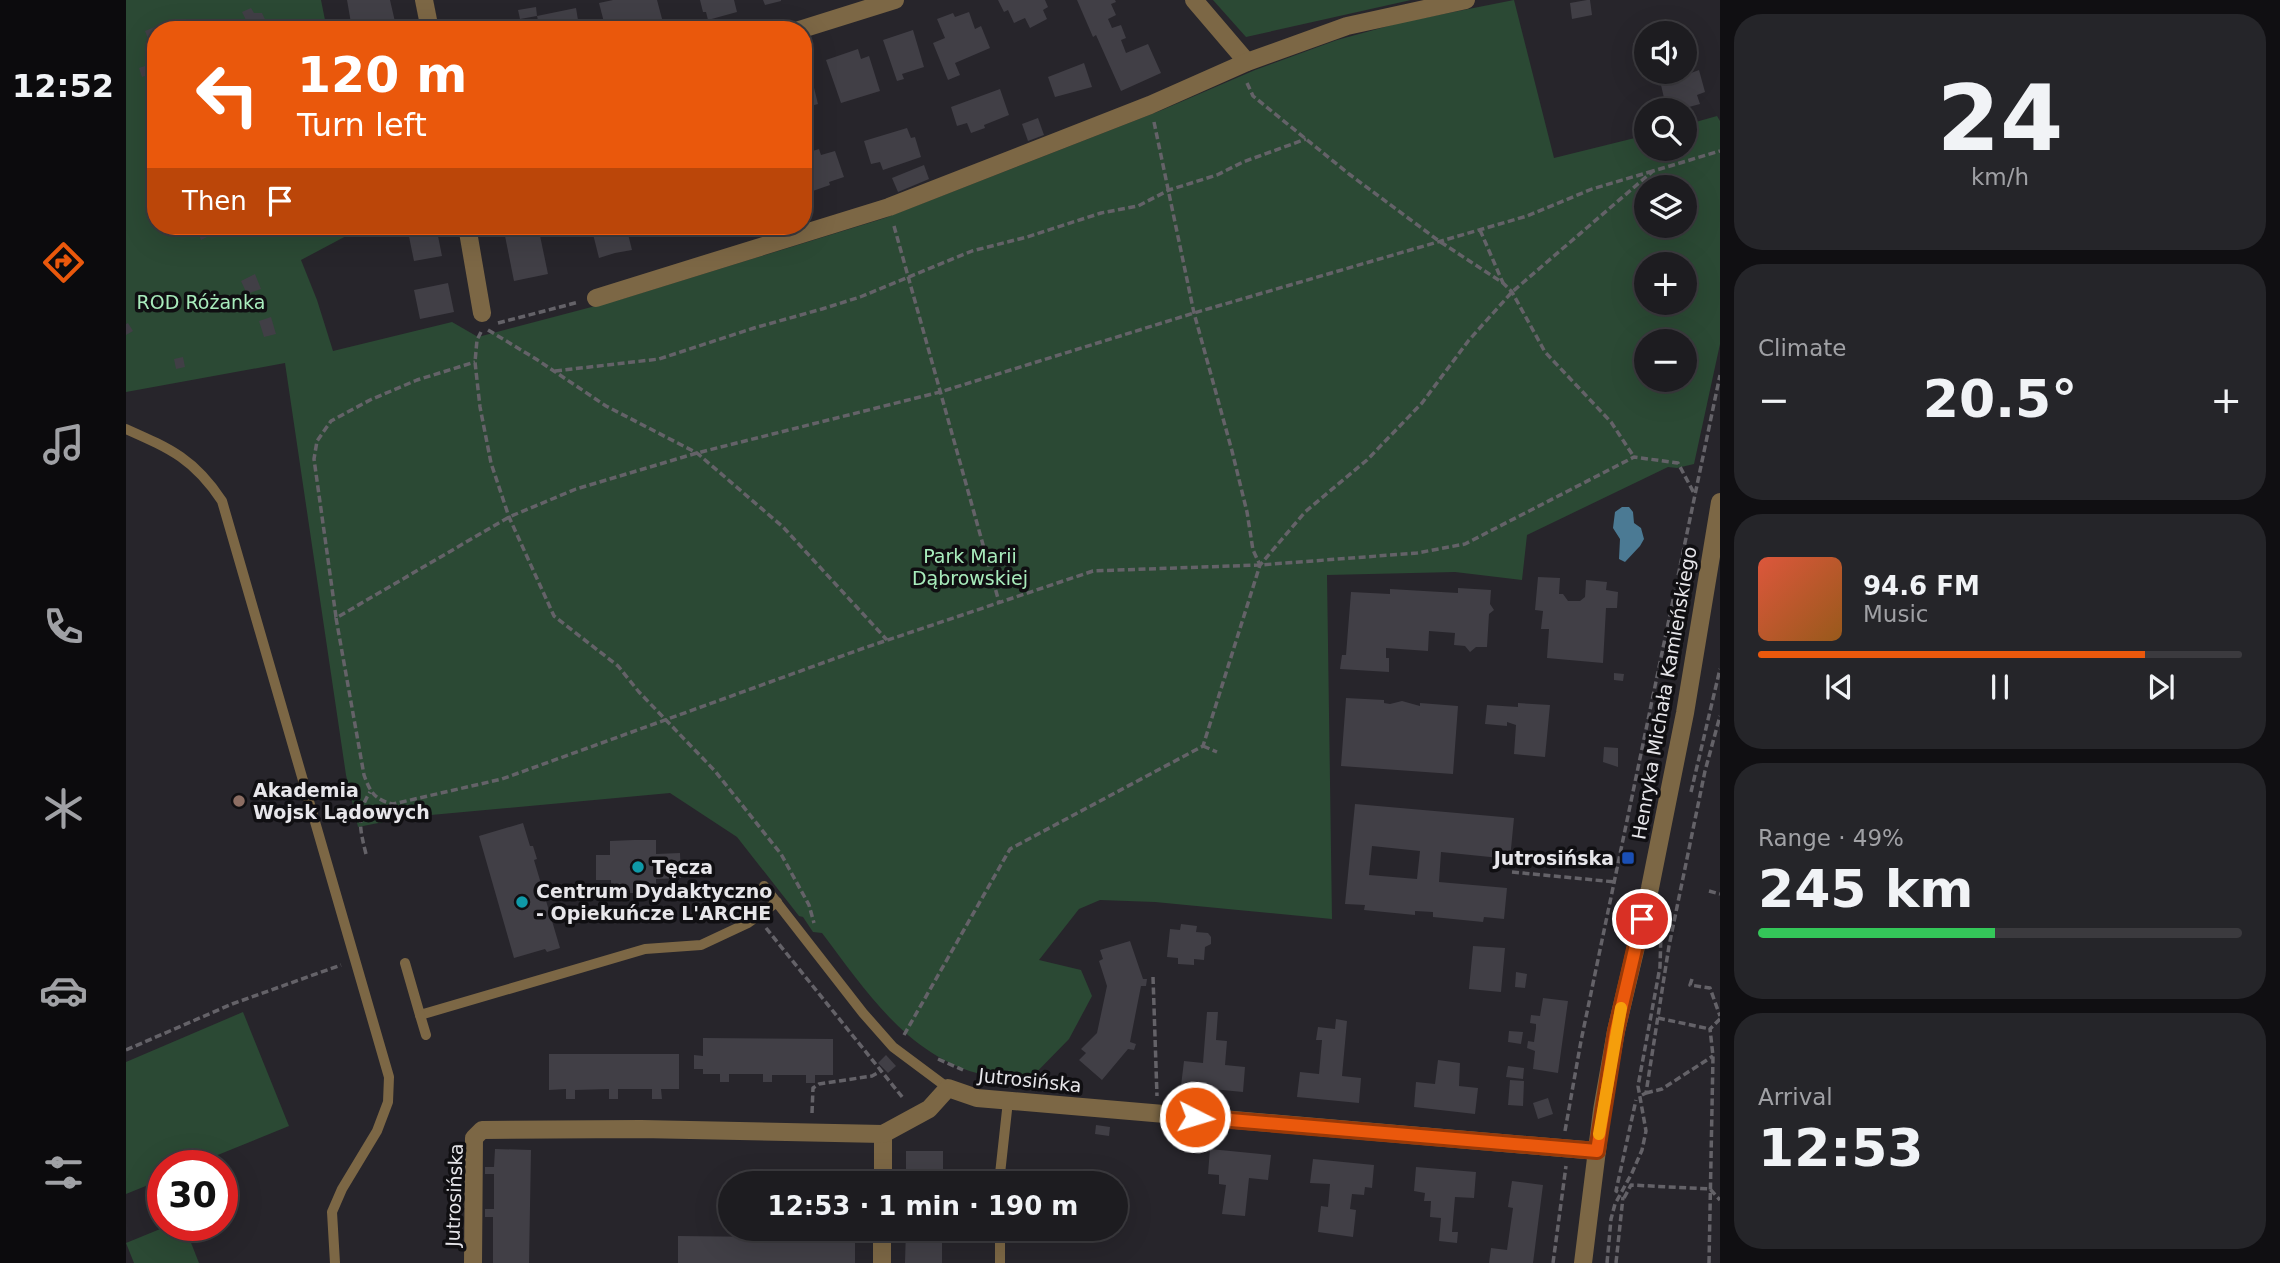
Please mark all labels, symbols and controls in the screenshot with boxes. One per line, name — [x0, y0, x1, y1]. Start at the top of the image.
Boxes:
map controls — [1634, 21, 1697, 392]
button: sound — [1634, 21, 1697, 84]
text: 120 m — [297, 47, 467, 104]
icon: left — [182, 49, 273, 140]
text: 24 — [1937, 66, 2063, 171]
text: 12:52 — [12, 67, 114, 105]
button: search — [1634, 98, 1697, 161]
text: Turn left — [297, 106, 427, 144]
text: km/h — [1971, 164, 2029, 190]
button: layers — [1634, 175, 1697, 238]
icon: arrive — [261, 182, 299, 220]
text: Then — [182, 186, 247, 216]
icon: directions — [39, 238, 88, 287]
button: + — [1634, 252, 1697, 315]
park label: ROD Różanka — [137, 291, 265, 313]
button: − — [1634, 329, 1697, 392]
text: Climate — [1758, 335, 1847, 361]
text: 20.5° — [1923, 369, 2077, 429]
text: − — [1758, 378, 1790, 422]
text: + — [2210, 378, 2242, 422]
icon: music — [39, 420, 88, 469]
park label: Park Marii Dąbrowskiej — [912, 545, 1028, 589]
street label: Henryka Michała Kamieńskiego — [1627, 545, 1701, 841]
text: 94.6 FM — [1863, 571, 1980, 601]
text: Music — [1863, 601, 1928, 627]
icon: phone — [39, 602, 88, 651]
icon: previous — [1820, 668, 1858, 706]
icon: pause — [1981, 668, 2019, 706]
icon: next — [2142, 668, 2180, 706]
place label: Akademia Wojsk Lądowych — [253, 779, 430, 823]
icon: climate — [39, 784, 88, 833]
marker: Akademia Wojsk Lądowych — [231, 793, 247, 809]
text: Range · 49% — [1758, 825, 1904, 851]
place label: Jutrosińska — [1492, 847, 1614, 869]
marker: Jutrosińska — [1620, 850, 1636, 866]
place label: Tęcza — [652, 856, 713, 878]
marker: Tęcza — [630, 859, 646, 875]
text: 245 km — [1758, 859, 1973, 919]
place label: Centrum Dydaktyczno - Opiekuńcze L'ARCHE — [536, 880, 772, 924]
pin — [1612, 889, 1672, 949]
marker: Centrum Dydaktyczno - Opiekuńcze L'ARCHE — [514, 894, 530, 910]
icon: arrive — [1623, 900, 1661, 938]
icon: car — [39, 966, 88, 1015]
street label: Jutrosińska — [976, 1064, 1083, 1096]
position arrow — [1158, 1080, 1232, 1154]
text: Arrival — [1758, 1084, 1833, 1110]
text: 12:53 — [1758, 1118, 1924, 1178]
street label: Jutrosińska — [441, 1143, 467, 1248]
icon: filters — [39, 1148, 88, 1197]
speed limit sign: 30 — [147, 1150, 238, 1241]
text: 12:53 · 1 min · 190 m — [768, 1191, 1078, 1221]

